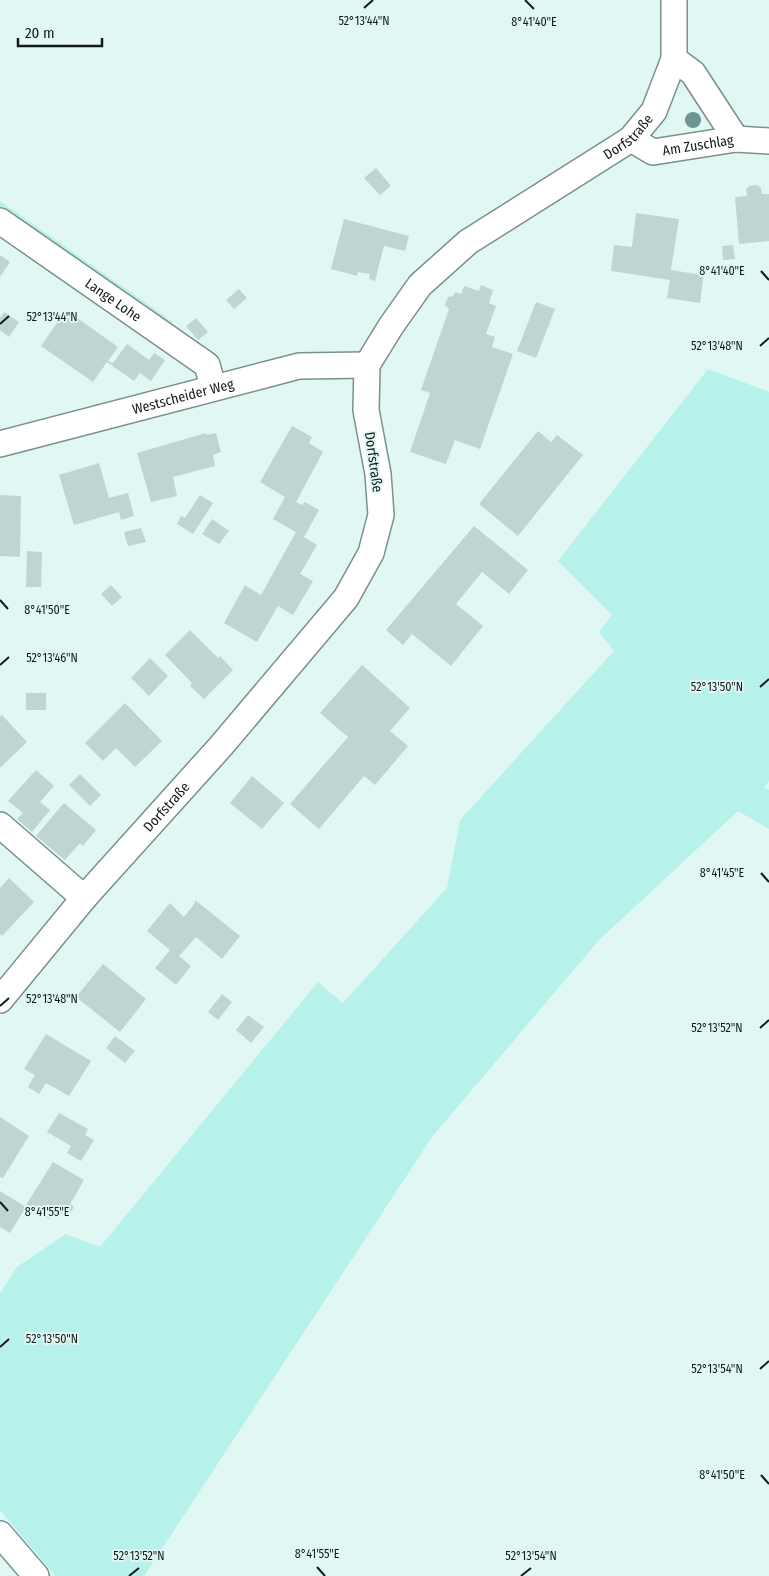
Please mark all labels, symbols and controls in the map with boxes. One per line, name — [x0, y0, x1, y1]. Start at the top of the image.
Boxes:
text: 52°13'44"N — [338, 14, 390, 28]
scale bar — [18, 15, 101, 47]
text: 8°41'40"E — [511, 15, 557, 29]
text: 20 m — [25, 24, 55, 42]
street label: Dorfstraße — [600, 111, 657, 163]
street label: Am Zuschlag — [661, 131, 735, 159]
text: 8°41'40"E — [699, 264, 745, 278]
street label: Lange Lohe — [82, 275, 144, 326]
text: 52°13'44"N — [26, 310, 78, 324]
text: 52°13'48"N — [691, 339, 743, 353]
street label: Westscheider Weg — [130, 375, 236, 418]
street label: Dorfstraße — [361, 431, 386, 493]
text: 8°41'50"E — [24, 603, 70, 617]
text: 52°13'46"N — [26, 651, 78, 665]
text: 52°13'50"N — [691, 680, 743, 694]
street label: Dorfstraße — [140, 779, 193, 835]
text: 8°41'45"E — [700, 866, 745, 880]
text: 52°13'48"N — [26, 992, 78, 1006]
text: 52°13'52"N — [691, 1021, 743, 1035]
text: 8°41'55"E — [25, 1205, 70, 1219]
text: 52°13'50"N — [26, 1332, 78, 1346]
text: 52°13'54"N — [691, 1362, 743, 1376]
text: 8°41'50"E — [699, 1468, 745, 1482]
text: 8°41'55"E — [295, 1547, 340, 1561]
text: 52°13'52"N — [113, 1549, 165, 1563]
text: 52°13'54"N — [505, 1549, 557, 1563]

